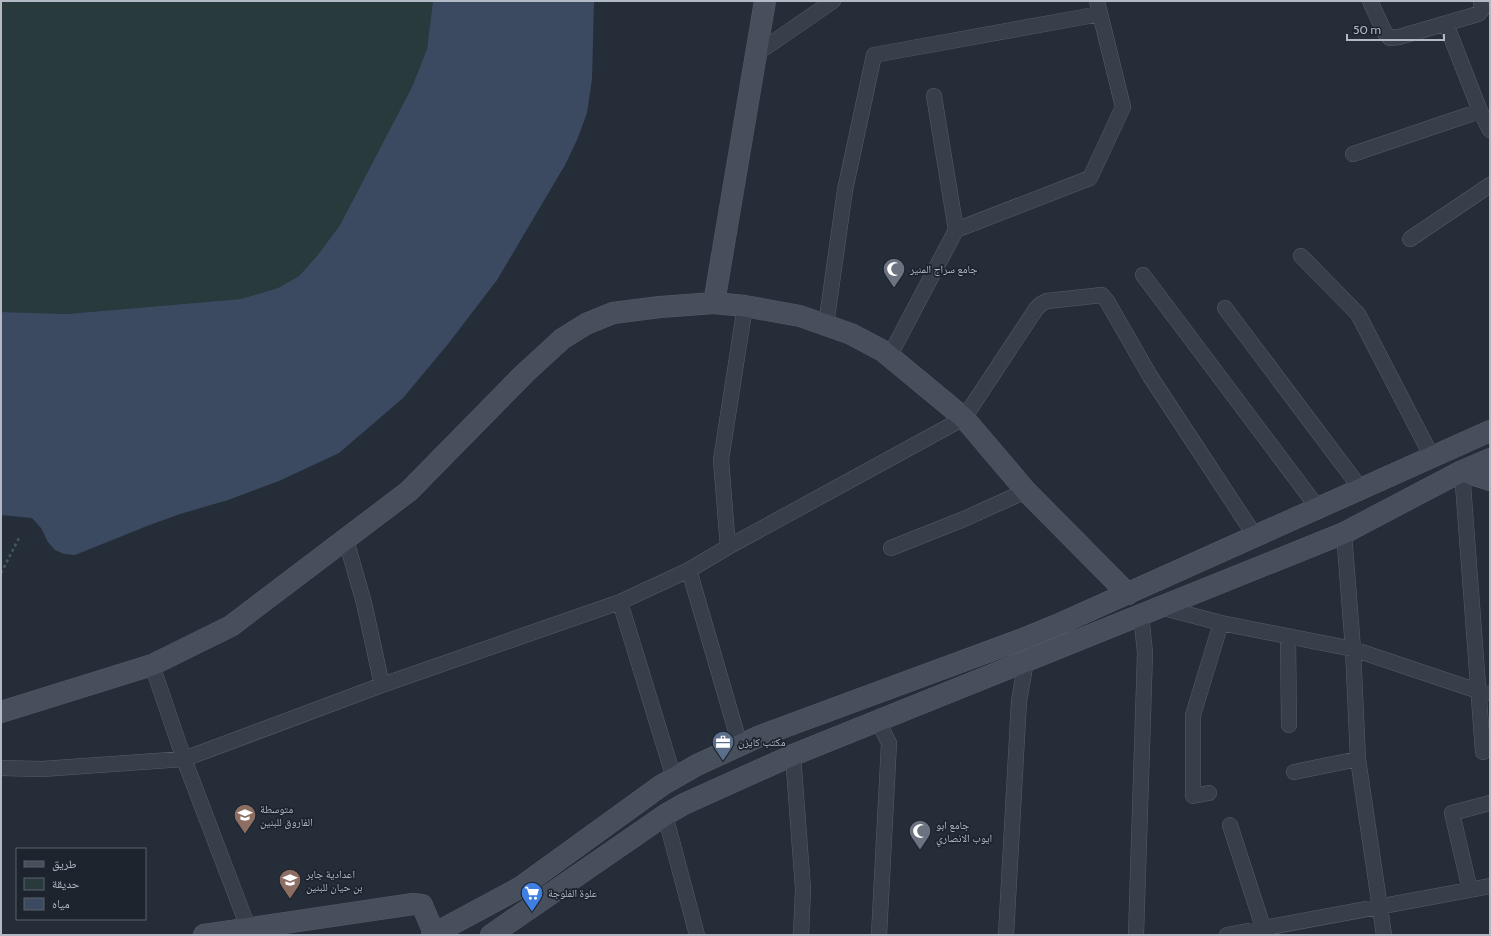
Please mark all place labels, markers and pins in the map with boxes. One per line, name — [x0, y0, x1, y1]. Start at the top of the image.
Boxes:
mosque icon: جامع سراج المنير — [881, 256, 907, 289]
place label: جامع سراج المنير — [909, 262, 977, 276]
office icon: مكتب كايزن — [710, 729, 736, 762]
place label: مكتب كايزن — [738, 735, 786, 749]
school or university icon: متوسطة الفاروق للبنين — [232, 802, 258, 835]
place label: متوسطة الفاروق للبنين — [260, 802, 313, 829]
mosque icon: جامع ابو ايوب الانصاري — [907, 818, 933, 851]
place label: جامع ابو ايوب الانصاري — [936, 818, 992, 847]
school or university icon: اعدادية جابر بن حيان للبنين — [277, 867, 303, 900]
place label: اعدادية جابر بن حيان للبنين — [305, 867, 362, 894]
supermarket icon: علوة الفلوجة — [519, 880, 545, 913]
place label: علوة الفلوجة — [548, 886, 598, 900]

